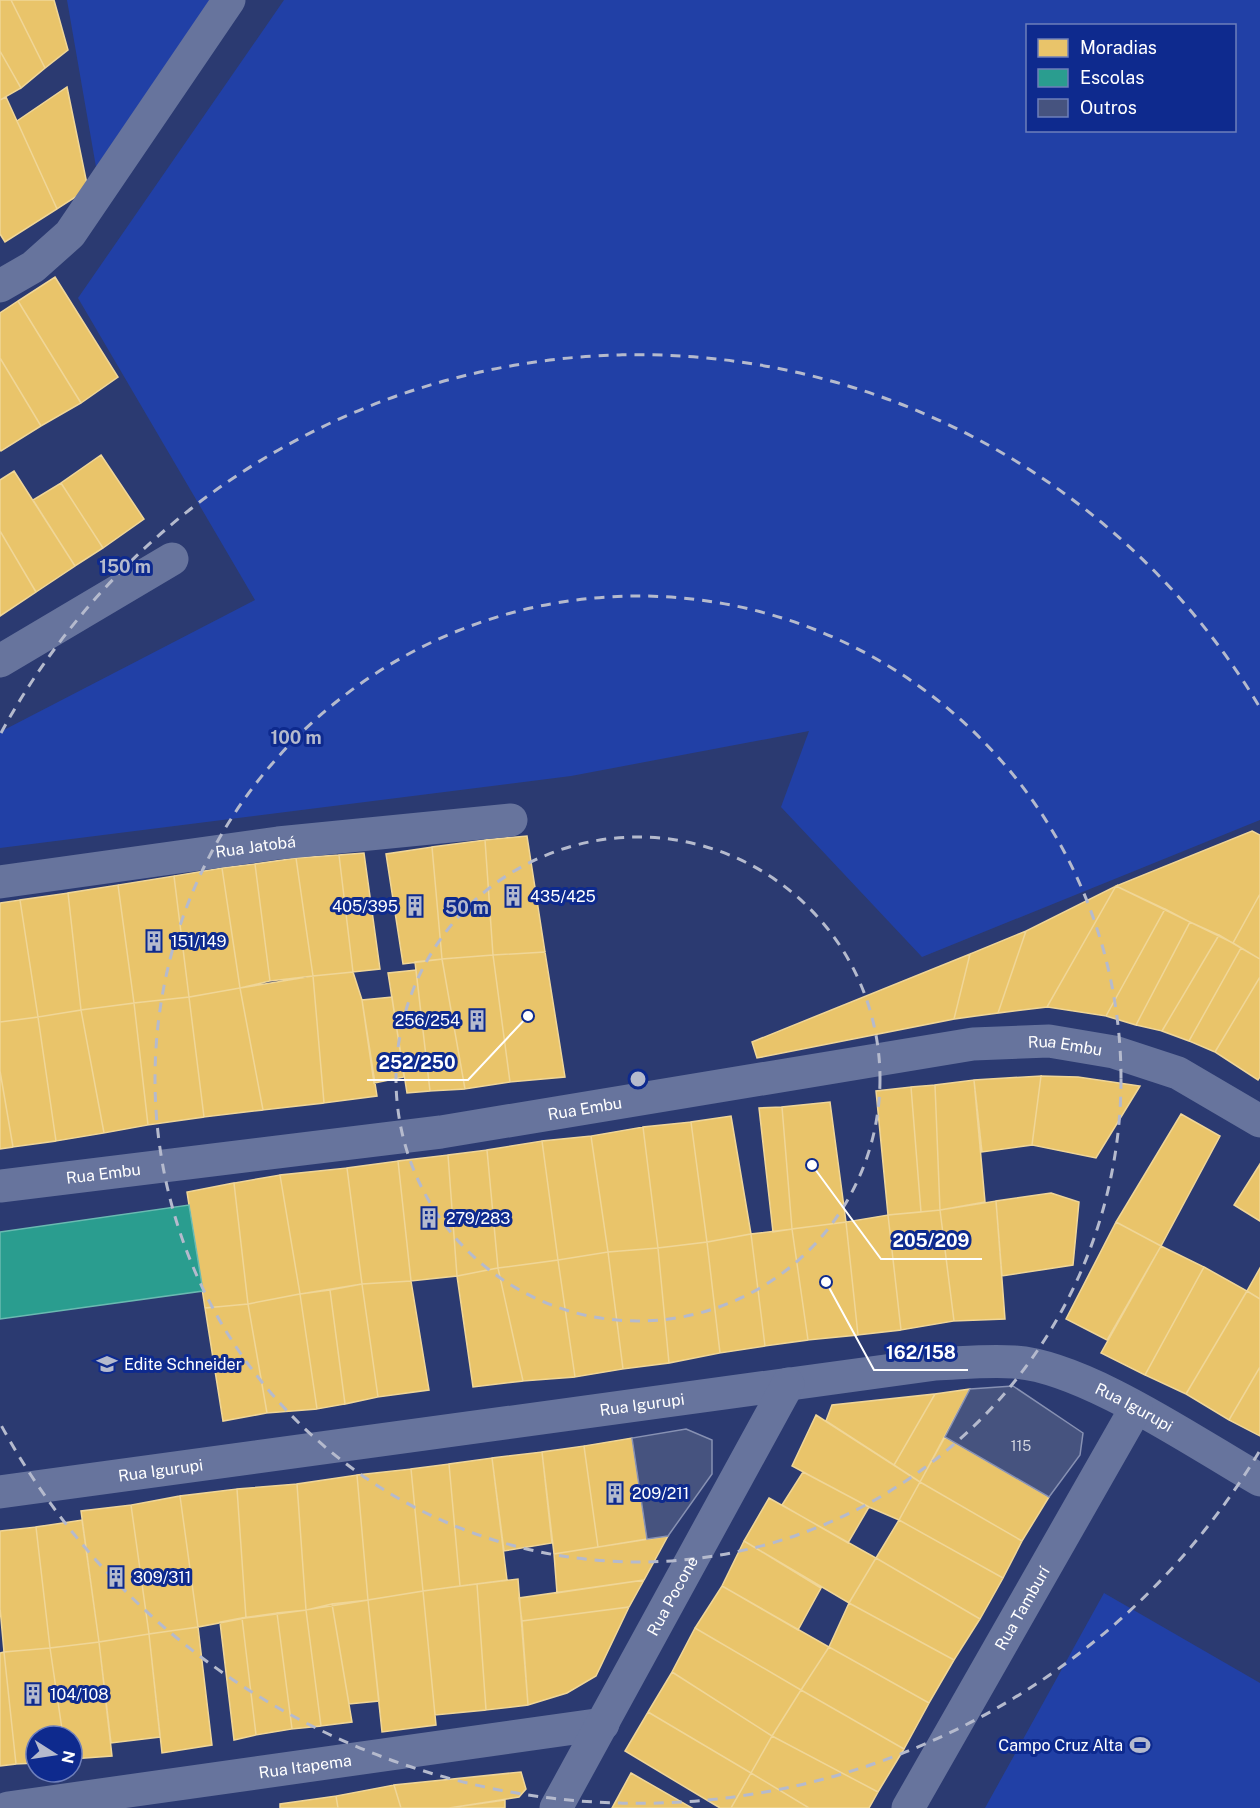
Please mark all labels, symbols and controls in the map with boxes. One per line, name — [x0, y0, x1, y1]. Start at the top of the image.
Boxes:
legend — [1026, 24, 1236, 132]
text: Moradias — [1080, 37, 1157, 58]
text: Escolas — [1080, 67, 1144, 88]
text: Outros — [1080, 97, 1137, 118]
text: 150 m — [99, 556, 151, 577]
text: 100 m — [270, 727, 322, 748]
street label: Rua Jatobá — [214, 832, 297, 861]
building icon: 435/425 — [501, 884, 525, 908]
place label: 435/425 — [530, 887, 596, 906]
building icon: 405/395 — [403, 894, 427, 918]
place label: 405/395 — [332, 897, 398, 916]
text: 50 m — [445, 897, 489, 918]
building icon: 151/149 — [142, 929, 166, 953]
place label: 151/149 — [171, 932, 226, 951]
building icon: 256/254 — [465, 1008, 489, 1032]
place label: 256/254 — [395, 1011, 460, 1030]
street label: Rua Embu — [1027, 1031, 1104, 1059]
callout: 252/250 — [367, 1044, 468, 1080]
text: 252/250 — [378, 1052, 456, 1073]
centre of rings — [628, 1069, 648, 1089]
street label: Rua Embu — [546, 1093, 623, 1124]
street label: Rua Embu — [65, 1159, 142, 1187]
building icon: 279/283 — [417, 1206, 441, 1230]
place label: 279/283 — [446, 1209, 510, 1228]
callout: 205/209 — [881, 1223, 982, 1259]
text: 205/209 — [893, 1230, 970, 1251]
callout: 162/158 — [874, 1334, 968, 1370]
text: 162/158 — [886, 1342, 956, 1363]
school or university icon: Edite Schneider — [95, 1352, 119, 1376]
place label: Edite Schneider — [124, 1355, 242, 1374]
street label: Rua Igurupi — [1092, 1378, 1177, 1435]
street label: Rua Igurupi — [598, 1389, 686, 1419]
house number: 115 — [1011, 1438, 1031, 1454]
street label: Rua Igurupi — [117, 1455, 204, 1485]
building icon: 209/211 — [603, 1481, 627, 1505]
place label: 209/211 — [632, 1484, 689, 1503]
street label: Rua Pocone — [643, 1553, 702, 1639]
street label: Rua Tamburí — [991, 1562, 1054, 1653]
building icon: 309/311 — [104, 1565, 128, 1589]
place label: 309/311 — [133, 1568, 191, 1587]
building icon: 104/108 — [21, 1682, 45, 1706]
place label: 104/108 — [50, 1685, 109, 1704]
north arrow — [24, 1724, 84, 1784]
sports icon: Campo Cruz Alta — [1128, 1733, 1152, 1757]
place label: Campo Cruz Alta — [998, 1736, 1123, 1755]
text: N — [58, 1749, 79, 1765]
street label: Rua Itapema — [257, 1750, 353, 1782]

